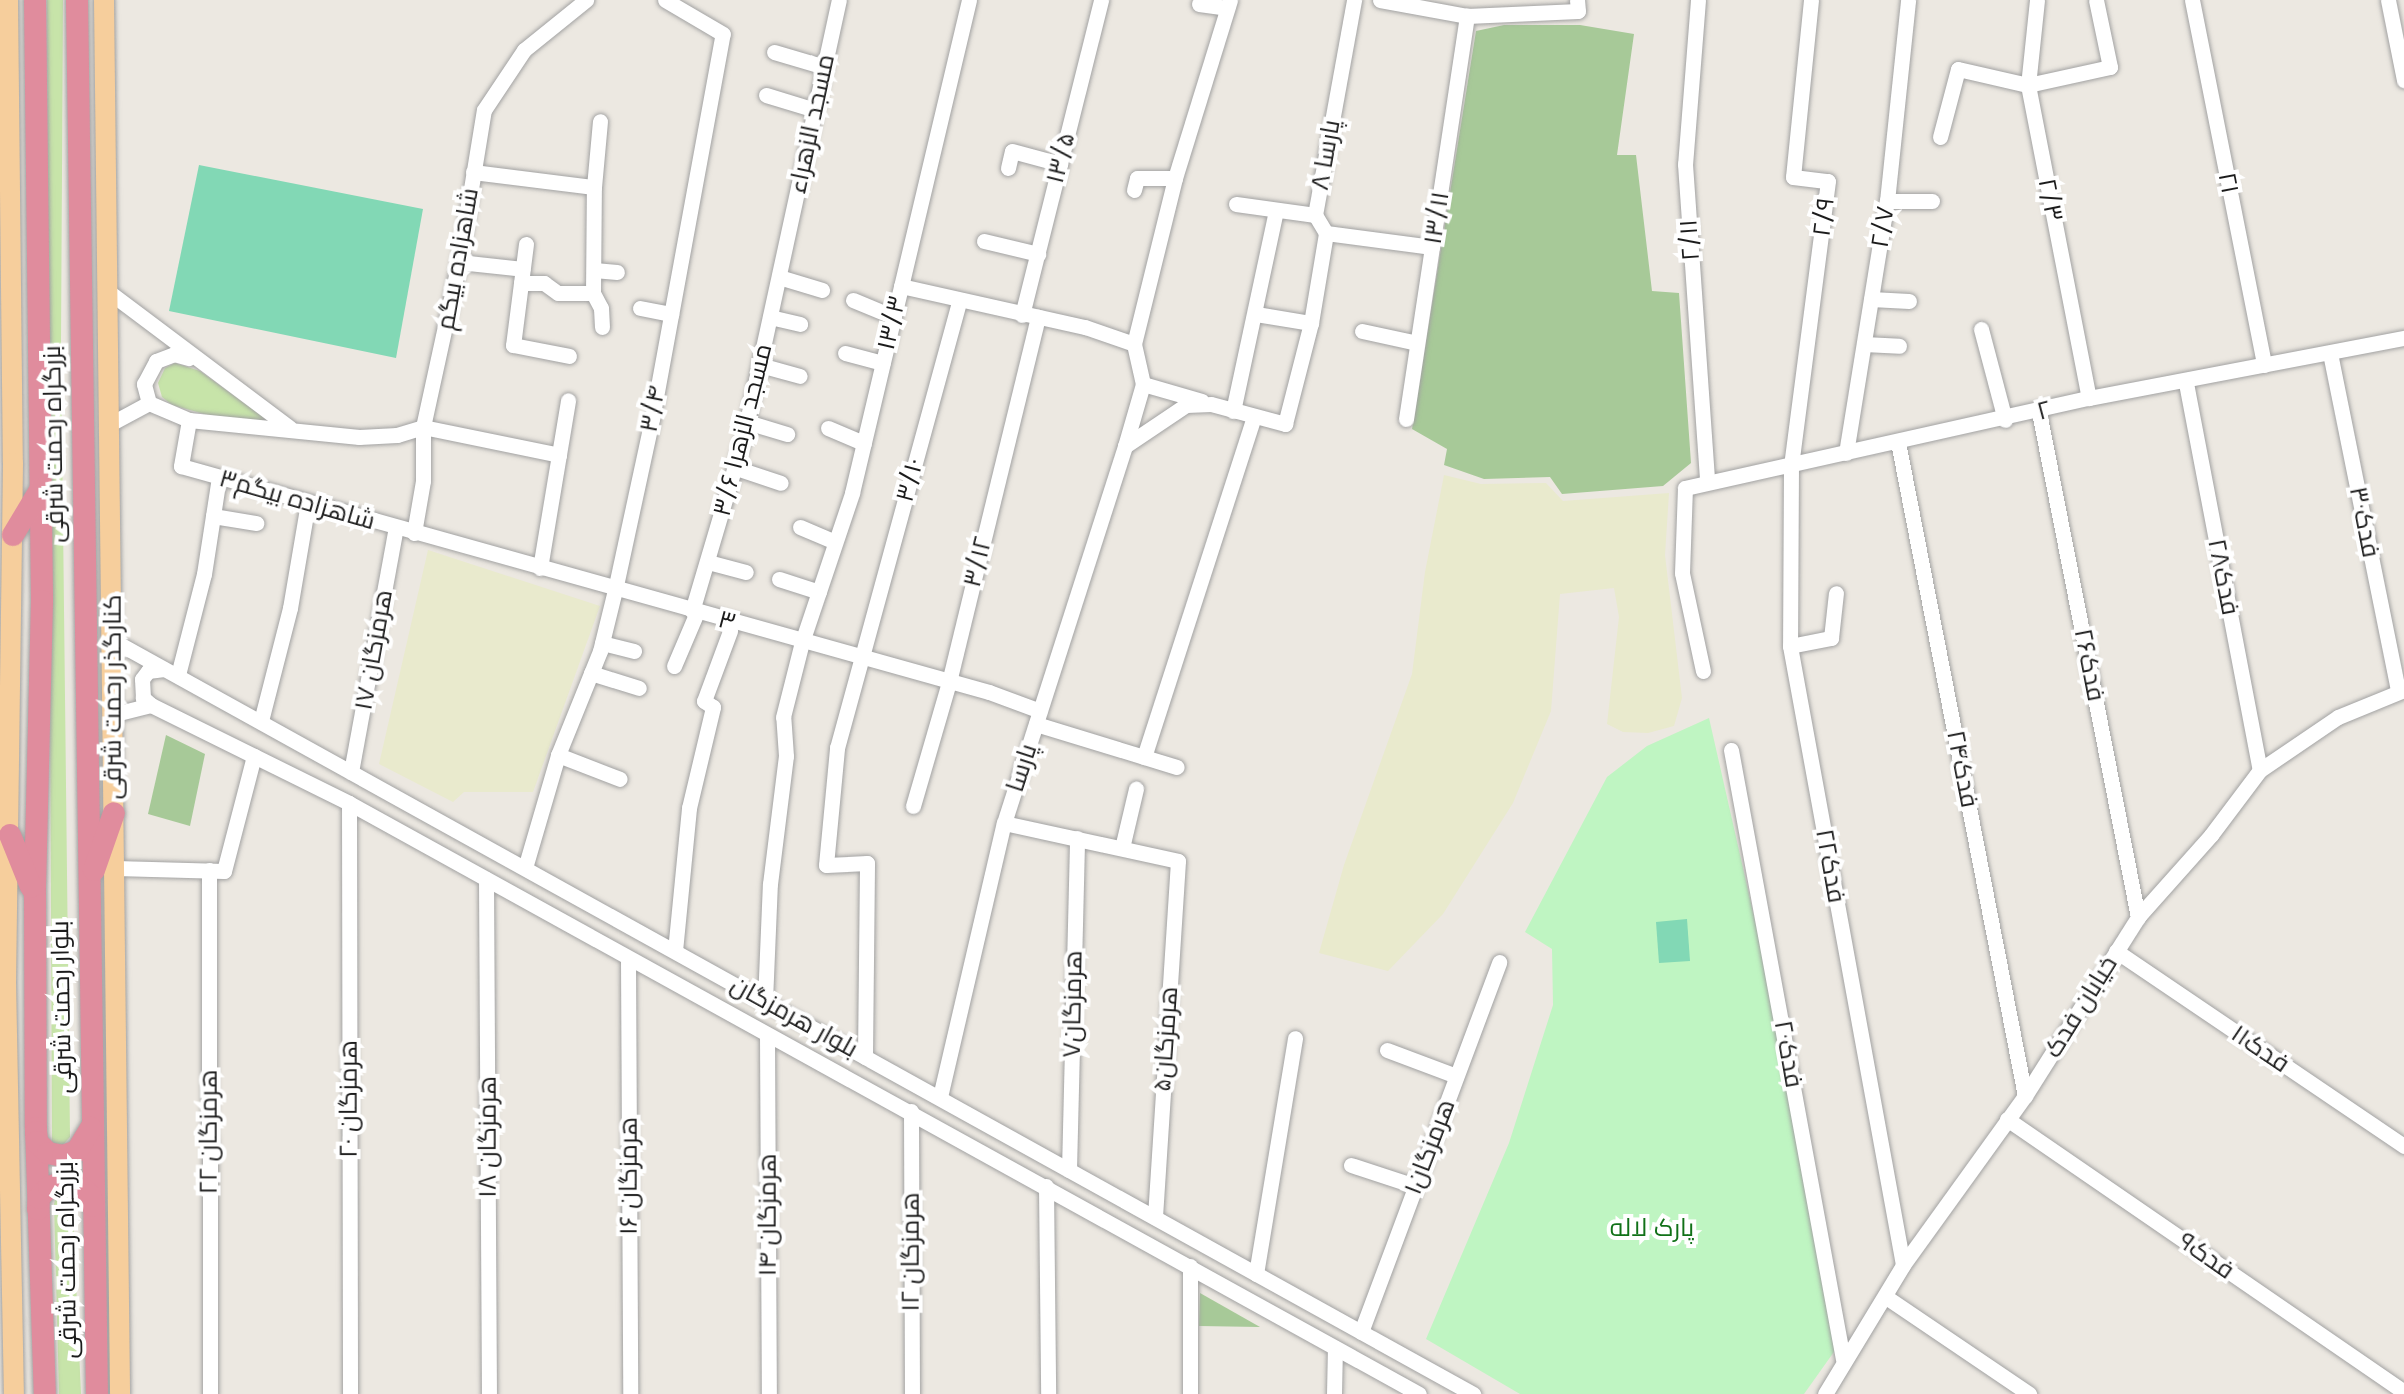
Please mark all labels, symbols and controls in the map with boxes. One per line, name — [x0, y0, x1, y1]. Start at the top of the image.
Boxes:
street label: مسجد الزهراء — [783, 52, 841, 196]
street label: ۸ پارسا — [1305, 117, 1347, 193]
street label: ۱۳/۵ — [1040, 129, 1082, 187]
street label: ۲۱ — [2211, 170, 2245, 196]
street label: ۲/۳ — [2031, 176, 2069, 224]
street label: شاهزاده بیگم — [431, 186, 485, 332]
street label: ۱۳/۱۱ — [1418, 189, 1456, 247]
street label: ۲/۹ — [1807, 196, 1841, 238]
street label: ۲/۷ — [1865, 204, 1901, 250]
street label: ۲/۱۱ — [1674, 218, 1706, 262]
street label: ۱۳/۳ — [871, 293, 913, 353]
street label: مسجد الزهرا ۳/۶ — [707, 341, 779, 519]
street label: بزرگراه رحمت شرقی — [37, 345, 71, 543]
street label: ۳/۴ — [634, 383, 672, 435]
street label: ۲ — [2034, 395, 2054, 427]
street label: ۳/۱۰ — [890, 455, 930, 505]
street label: ۳شاهزاده بیگم — [216, 463, 378, 537]
street label: فدک۳۰ — [2342, 484, 2386, 560]
street label: ۳/۱۲ — [957, 534, 999, 590]
street label: فدک۲۸ — [2201, 536, 2245, 618]
street label: هرمزگان ۱۷ — [349, 587, 399, 713]
street label: کنارگذر رحمت شرقی — [98, 595, 128, 799]
street label: ۳ — [715, 604, 739, 638]
street label: فدک۲۶ — [2067, 626, 2111, 704]
street label: فدک۲۴ — [1940, 728, 1984, 810]
street label: پارسا — [1000, 740, 1044, 796]
street label: فدک۲۲ — [1809, 827, 1851, 905]
street label: بلوار رحمت شرقی — [45, 920, 79, 1094]
street label: هرمزگان۷ — [1057, 950, 1089, 1058]
street label: خیابان فدک — [2038, 951, 2124, 1063]
street label: بلوار هرمزگان — [725, 970, 863, 1064]
street label: هرمزگان۵ — [1147, 985, 1185, 1093]
street label: فدک۲۰ — [1767, 1018, 1809, 1090]
street label: فدک۱۱ — [2225, 1019, 2295, 1079]
street label: هرمزگان ۲۰ — [334, 1040, 364, 1158]
street label: هرمزگان ۲۲ — [194, 1070, 224, 1194]
street label: هرمزگان ۱۸ — [473, 1076, 503, 1198]
street label: هرمزگان۱ — [1398, 1095, 1462, 1199]
street label: هرمزگان ۱۶ — [614, 1117, 644, 1235]
street label: هرمزگان ۱۴ — [753, 1154, 783, 1276]
street label: بزرگراه رحمت شرقی — [50, 1161, 84, 1359]
street label: هرمزگان ۱۲ — [896, 1192, 926, 1312]
park label: پارک لاله — [1610, 1213, 1694, 1243]
street label: فدک۹ — [2172, 1226, 2240, 1286]

